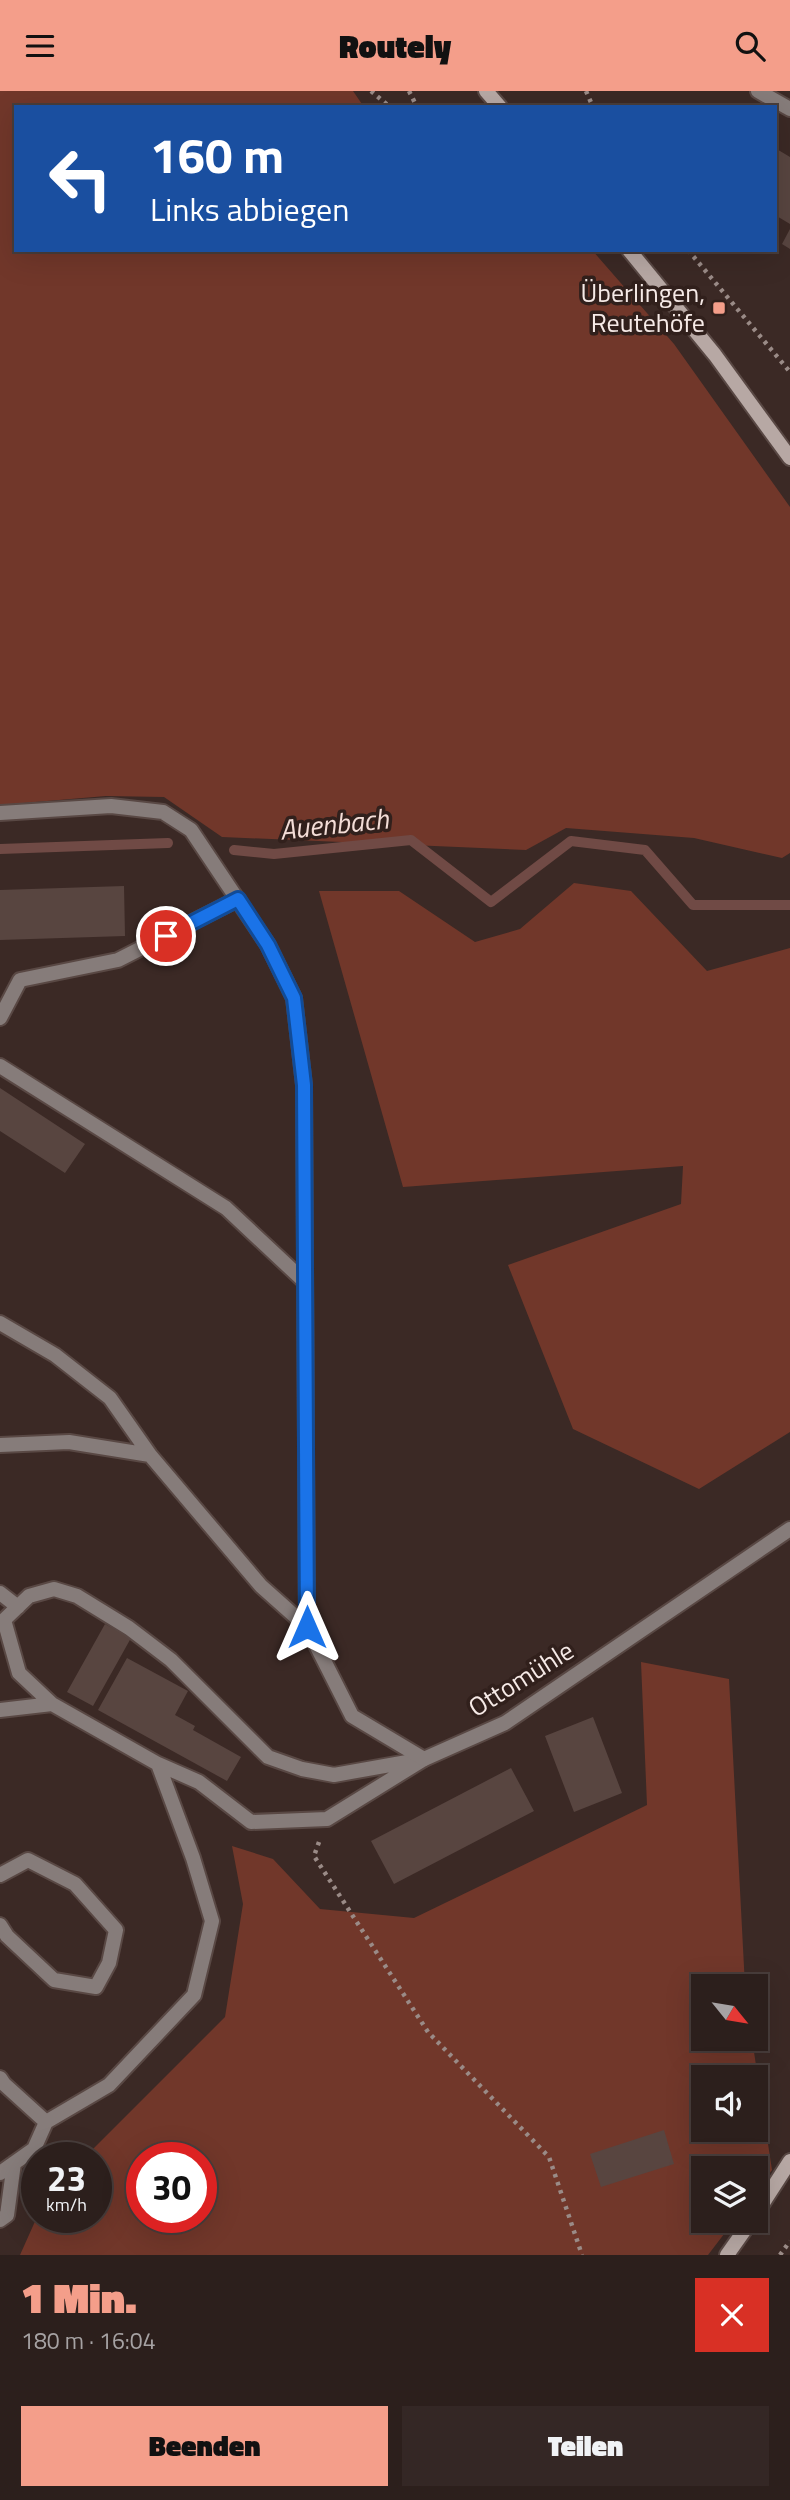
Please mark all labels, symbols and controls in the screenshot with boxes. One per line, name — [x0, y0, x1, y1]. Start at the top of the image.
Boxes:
text: Routely — [339, 22, 451, 70]
icon: menu — [21, 27, 59, 65]
icon: search — [731, 27, 769, 65]
text: 160 m — [150, 117, 284, 192]
icon: left — [35, 133, 126, 224]
text: Links abbiegen — [150, 185, 349, 233]
place label: Überlingen, Reutehöfe — [581, 273, 705, 342]
marker: Überlingen, Reutehöfe — [711, 300, 727, 316]
water label: Auenbach — [277, 796, 392, 851]
pin — [136, 906, 196, 966]
icon: arrive — [147, 917, 185, 955]
position arrow — [270, 1590, 344, 1664]
street label: Ottomühle — [460, 1631, 581, 1726]
north arrow — [691, 1974, 768, 2051]
map controls — [691, 1974, 768, 2233]
button: sound — [691, 2065, 768, 2142]
speed limit sign: 30 — [126, 2142, 217, 2233]
text: 23 — [47, 2151, 86, 2205]
button: layers — [691, 2156, 768, 2233]
text: km/h — [46, 2191, 87, 2218]
text: 1 Min. — [21, 2265, 137, 2329]
button: close — [695, 2278, 769, 2352]
text: 180 m · 16:04 — [21, 2323, 156, 2358]
button: Beenden — [21, 2406, 388, 2486]
button: Teilen — [402, 2406, 769, 2486]

